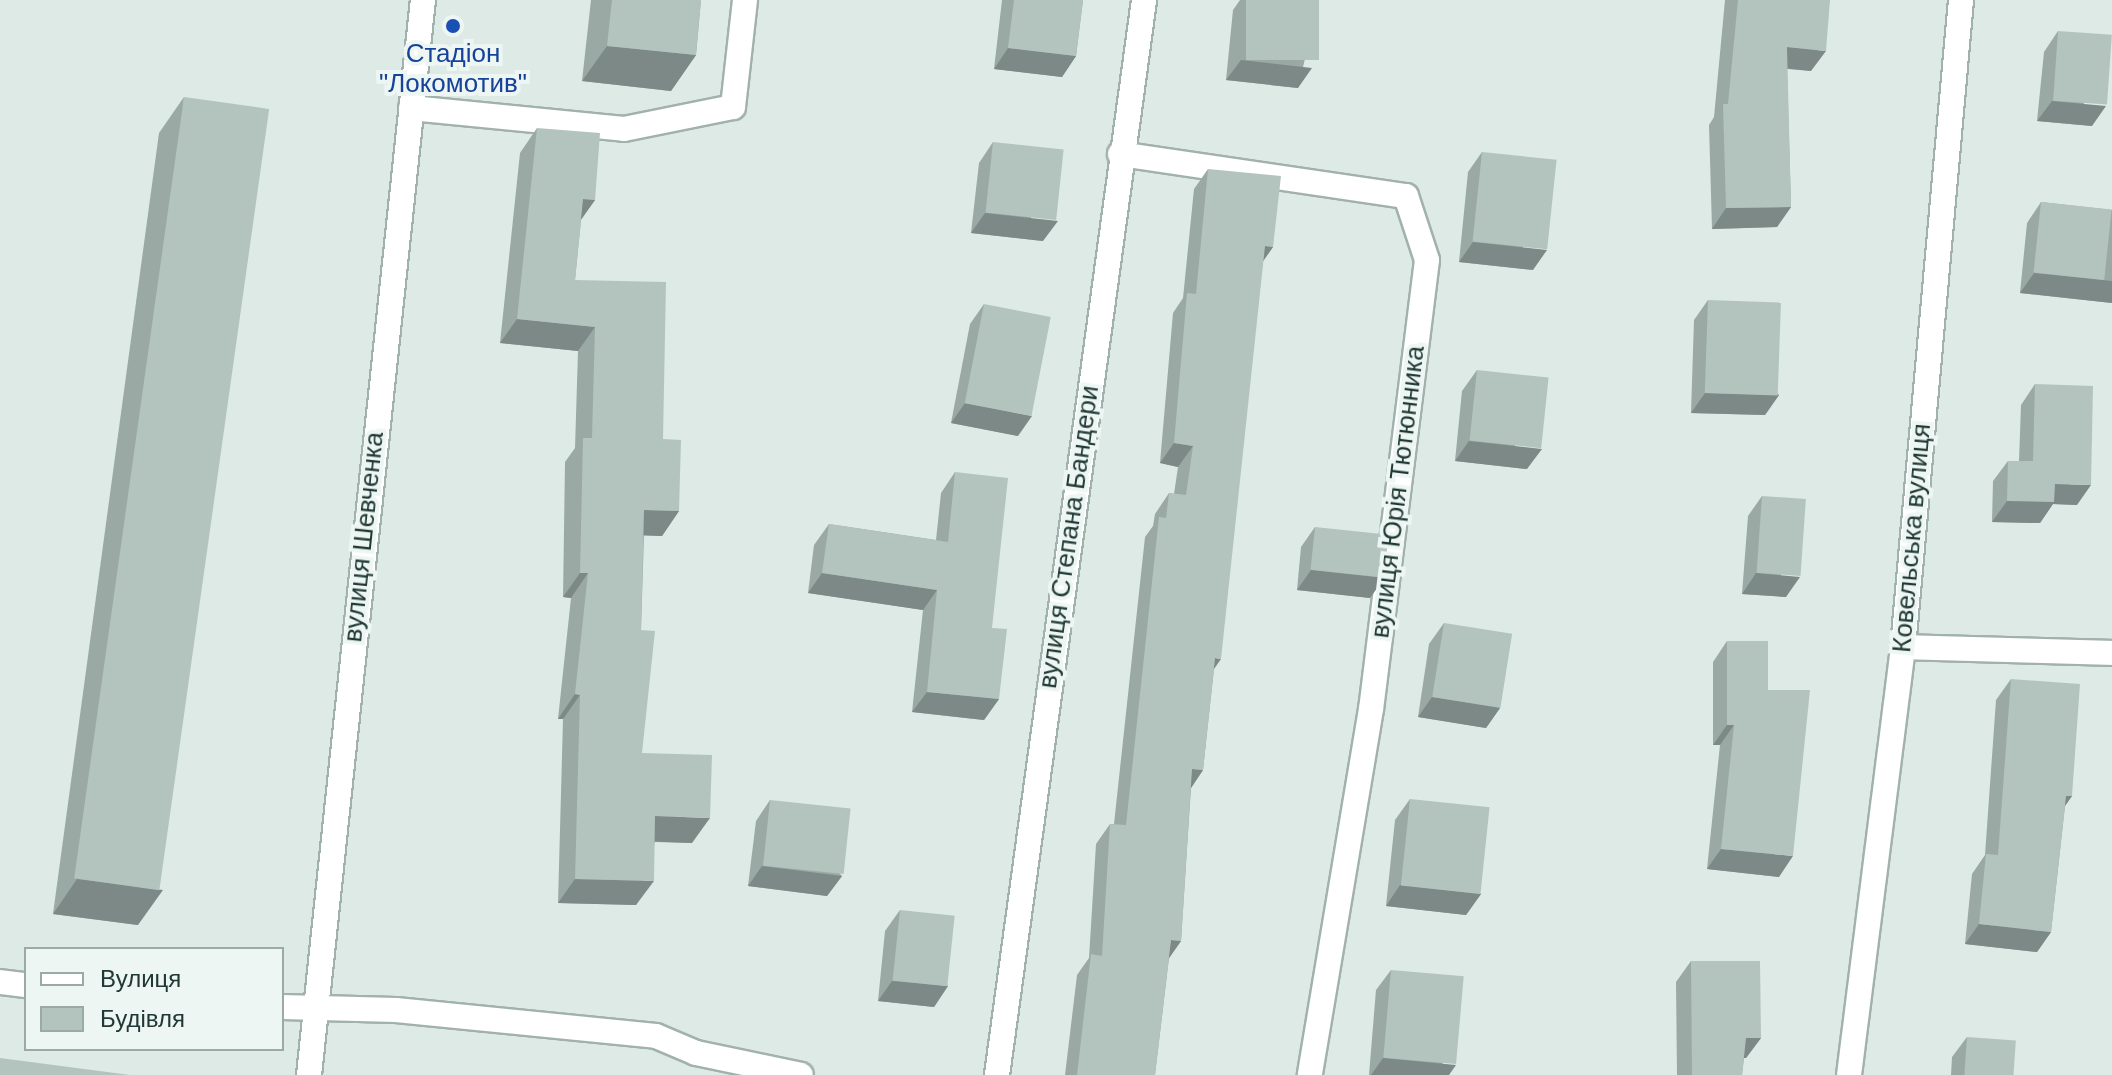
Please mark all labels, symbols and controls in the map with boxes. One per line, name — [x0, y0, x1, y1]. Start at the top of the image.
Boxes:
marker: Стадіон "Локомотив" — [444, 17, 462, 35]
place label: Стадіон "Локомотив" — [379, 38, 527, 100]
street label: вулиця Юрія Тютюнника — [1365, 344, 1431, 640]
street label: вулиця Степана Бандери — [1032, 384, 1106, 690]
street label: Ковельська вулиця — [1886, 422, 1938, 654]
street label: вулиця Шевченка — [337, 430, 391, 644]
legend — [24, 947, 284, 1051]
text: Вулиця — [100, 965, 181, 992]
text: Будівля — [100, 1005, 185, 1032]

